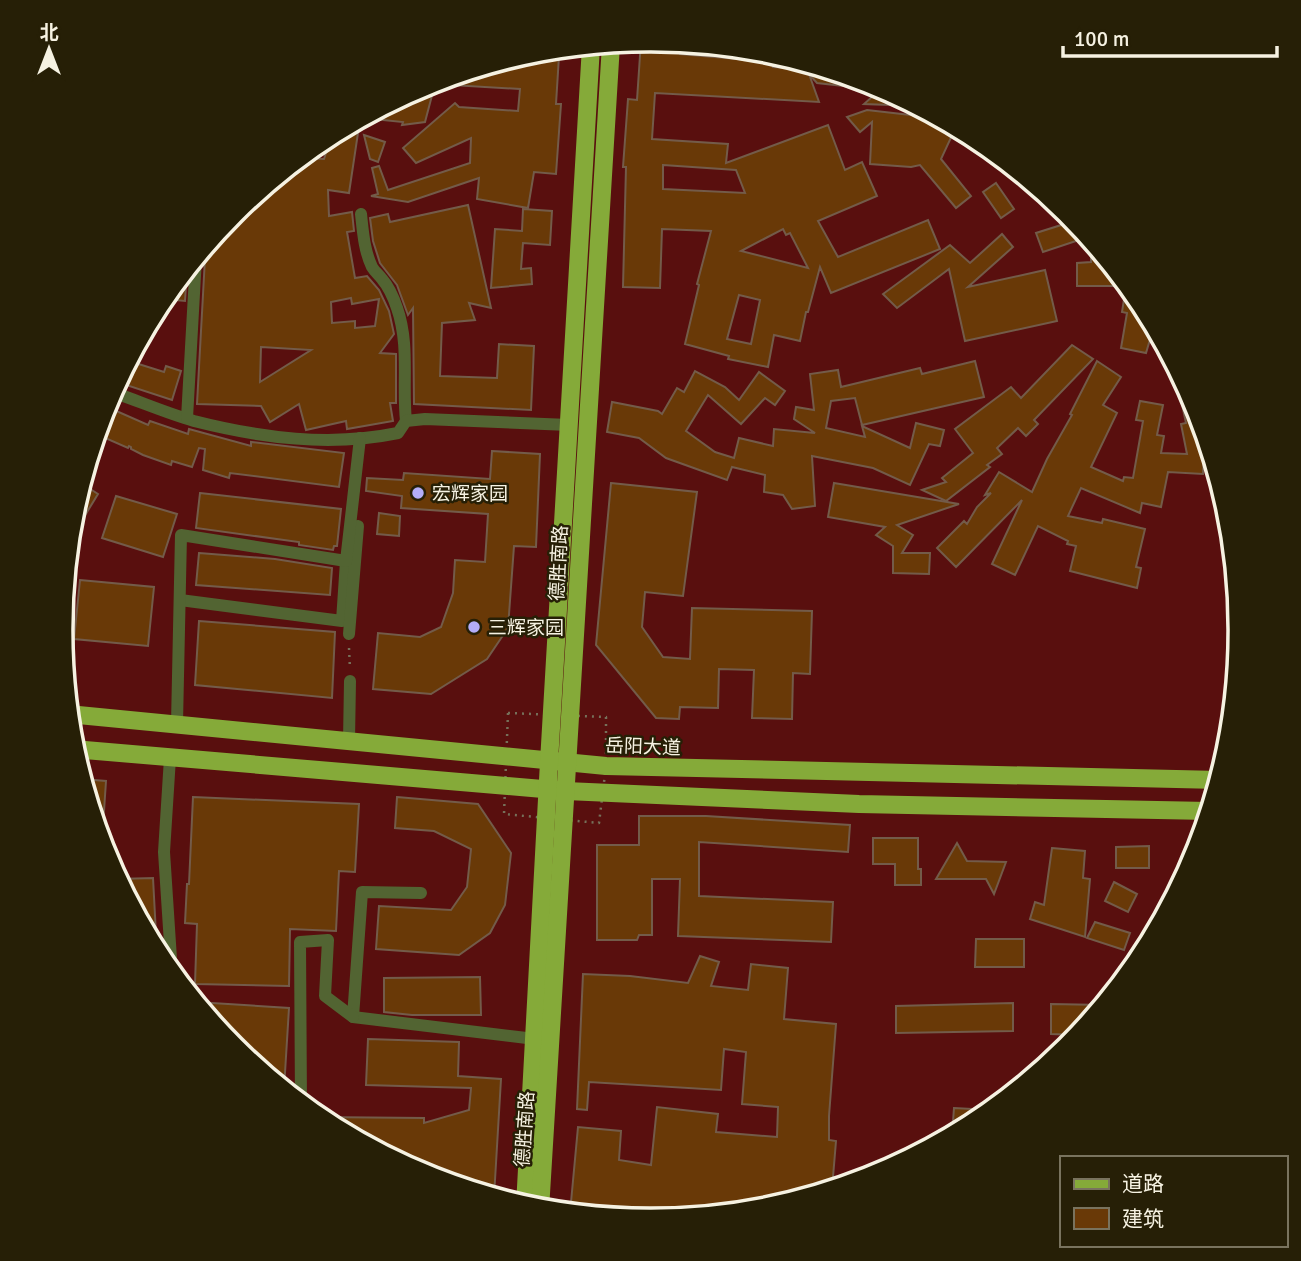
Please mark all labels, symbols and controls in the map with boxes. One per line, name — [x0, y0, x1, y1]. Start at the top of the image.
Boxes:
north arrow — [14, 14, 84, 84]
scale bar — [1063, 14, 1276, 58]
text: 北 — [39, 21, 59, 45]
text: 100 m — [1074, 26, 1129, 52]
place label: 宏辉家园 — [432, 482, 508, 506]
marker: 宏辉家园 — [410, 485, 426, 501]
street label: 德胜南路 — [545, 524, 573, 602]
place label: 三辉家园 — [488, 616, 564, 640]
marker: 三辉家园 — [466, 619, 482, 635]
street label: 岳阳大道 — [605, 734, 681, 760]
street label: 德胜南路 — [510, 1090, 540, 1168]
legend — [1060, 1156, 1287, 1247]
text: 道路 — [1122, 1171, 1164, 1197]
text: 建筑 — [1122, 1206, 1164, 1232]

